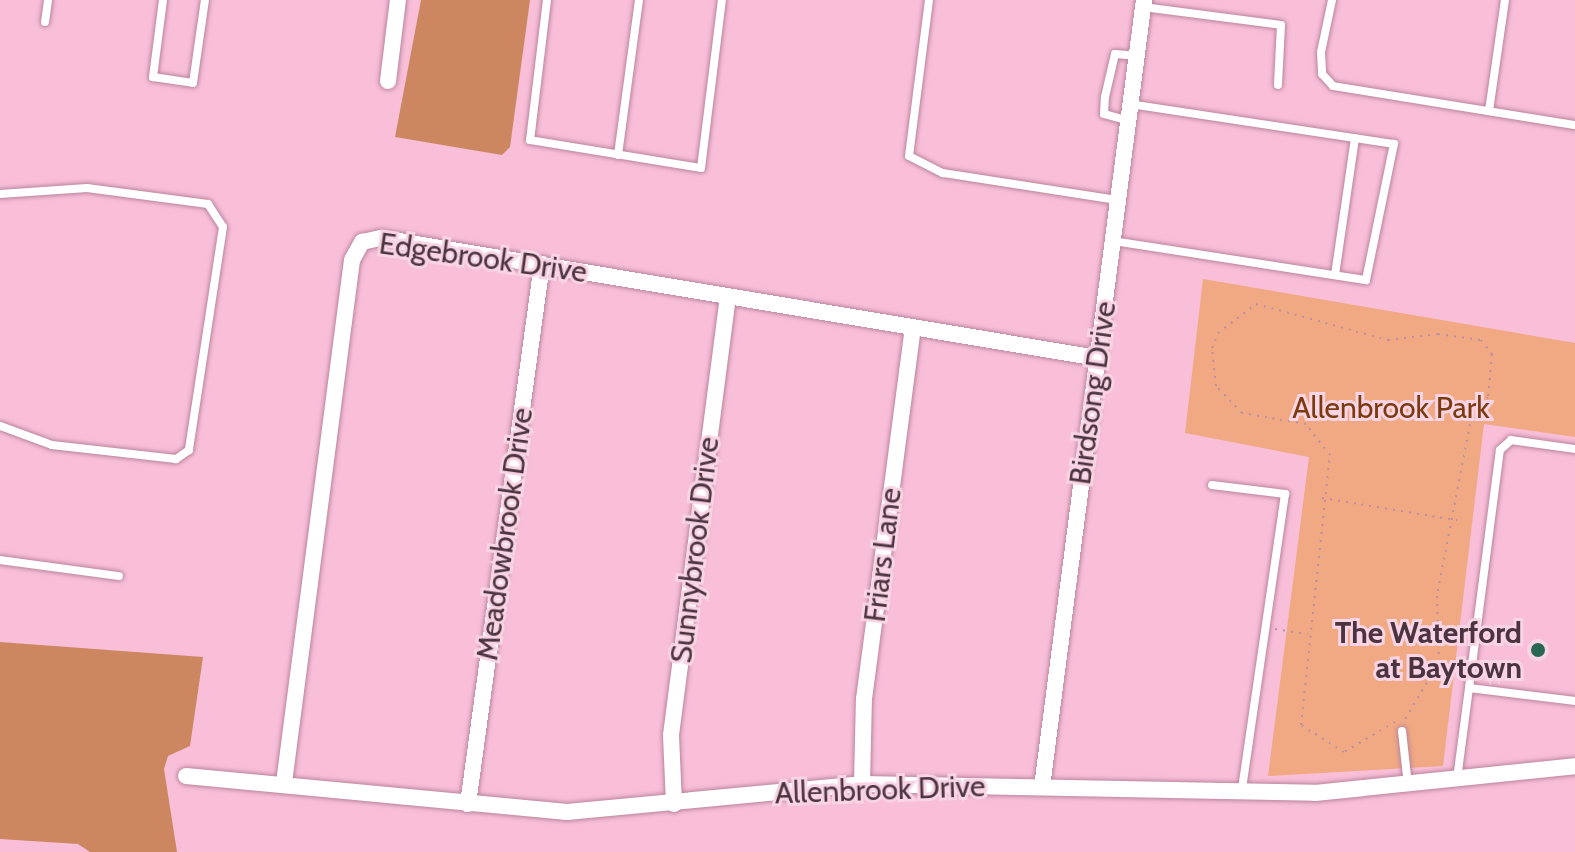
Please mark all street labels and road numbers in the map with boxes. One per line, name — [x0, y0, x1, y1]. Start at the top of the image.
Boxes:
street label: Edgebrook Drive — [377, 226, 589, 290]
street label: Birdsong Drive — [1062, 299, 1124, 487]
street label: Meadowbrook Drive — [469, 405, 541, 663]
street label: Sunnybrook Drive — [663, 435, 727, 665]
street label: Friars Lane — [857, 486, 909, 624]
street label: Allenbrook Drive — [774, 768, 986, 812]

